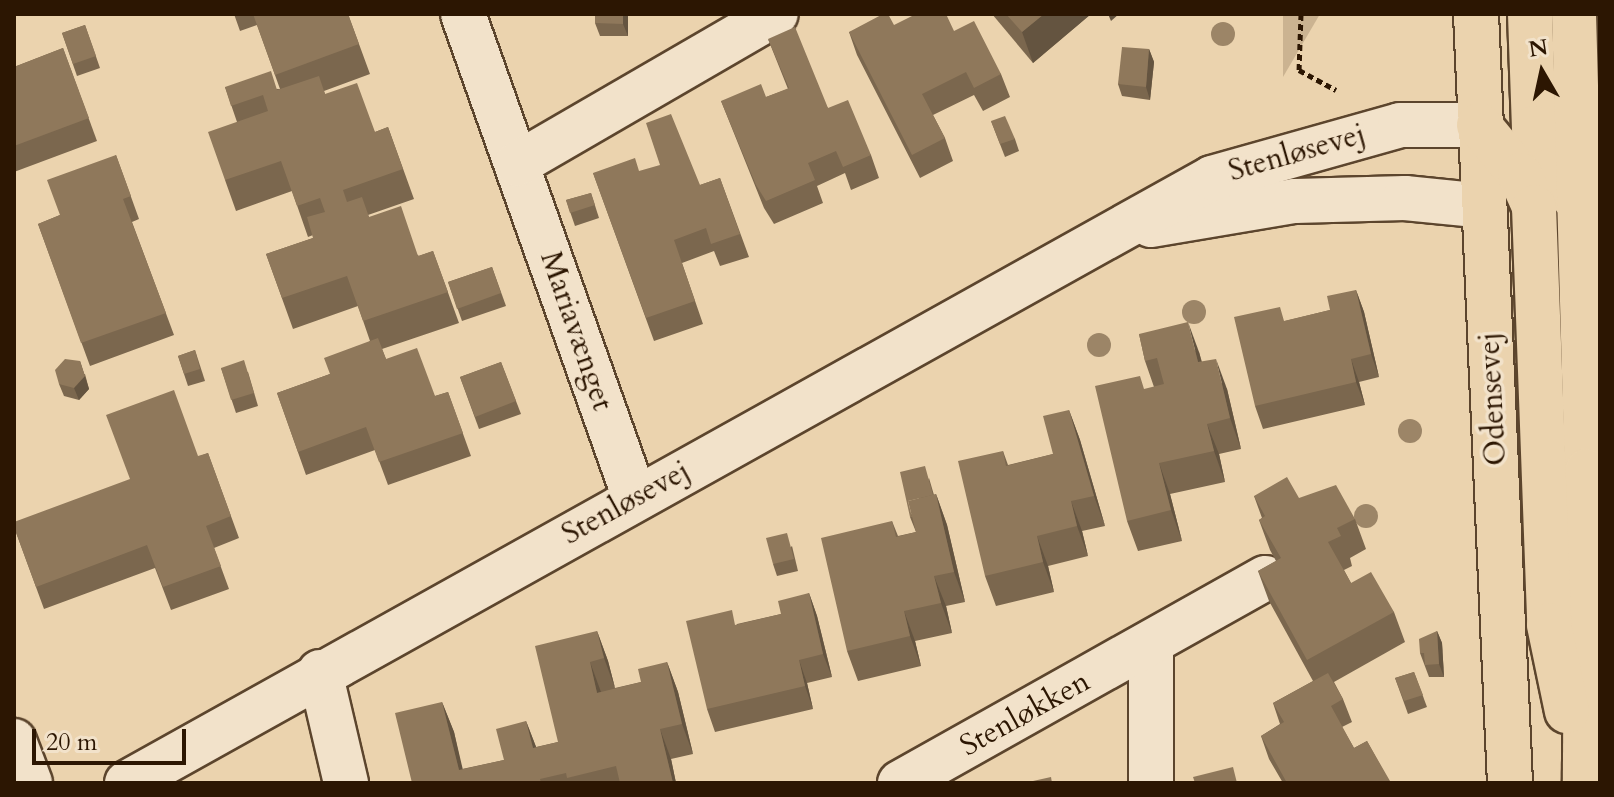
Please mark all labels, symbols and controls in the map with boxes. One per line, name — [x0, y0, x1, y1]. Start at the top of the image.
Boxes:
north arrow — [1502, 32, 1582, 112]
text: N — [1526, 32, 1550, 65]
street label: Stenløsevej — [1224, 116, 1370, 190]
street label: Mariavænget — [532, 247, 620, 415]
street label: Odensevej — [1472, 331, 1514, 467]
street label: Stenløsevej — [556, 453, 696, 553]
street label: Stenløkken — [954, 664, 1096, 764]
scale bar — [36, 713, 190, 763]
text: 20 m — [46, 726, 97, 759]

